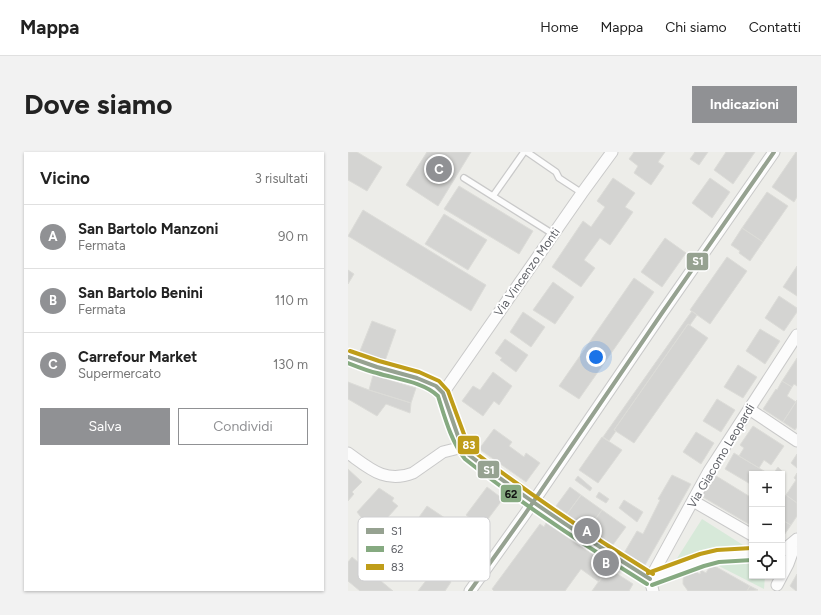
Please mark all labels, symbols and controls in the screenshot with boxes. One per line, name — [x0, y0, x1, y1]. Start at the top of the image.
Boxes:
text: Mappa — [20, 16, 79, 39]
text: Home — [540, 19, 579, 36]
text: Mappa — [601, 19, 643, 36]
text: Chi siamo — [665, 19, 727, 36]
text: Contatti — [749, 19, 801, 36]
button: Indicazioni — [692, 86, 797, 123]
text: Dove siamo — [24, 87, 173, 121]
pin: C — [426, 154, 452, 184]
text: Vicino — [40, 168, 90, 188]
text: 3 risultati — [255, 171, 308, 186]
text: San Bartolo Manzoni — [78, 220, 218, 238]
street label: Via Vincenzo Monti — [491, 225, 563, 319]
text: A — [48, 229, 58, 244]
text: 90 m — [278, 229, 308, 244]
text: Fermata — [78, 238, 126, 253]
line badge: S1 — [686, 252, 709, 271]
text: S1 — [692, 255, 704, 268]
text: San Bartolo Benini — [78, 284, 203, 302]
text: B — [49, 293, 57, 308]
text: 110 m — [275, 293, 308, 308]
text: Fermata — [78, 302, 126, 317]
your location — [586, 347, 606, 367]
text: Carrefour Market — [78, 348, 197, 366]
text: C — [48, 357, 58, 372]
text: 130 m — [273, 357, 308, 372]
text: Supermercato — [78, 366, 161, 381]
street label: Via Giacomo Leopardi — [684, 402, 758, 510]
button: Salva — [40, 408, 170, 445]
button: Condividi — [178, 408, 308, 445]
line badge: 83 — [457, 435, 480, 455]
text: 83 — [463, 439, 475, 452]
line badge: S1 — [477, 460, 500, 479]
text: S1 — [483, 464, 495, 477]
map controls — [749, 471, 785, 579]
button: + — [749, 471, 785, 507]
line badge: 62 — [500, 484, 522, 503]
text: 62 — [505, 488, 517, 501]
button: − — [749, 507, 785, 543]
pin: A — [574, 516, 600, 546]
legend — [358, 517, 490, 581]
text: S1 — [391, 525, 402, 538]
text: 62 — [391, 543, 403, 556]
button: locate — [749, 543, 785, 579]
pin: B — [593, 548, 619, 578]
text: 83 — [391, 561, 404, 574]

